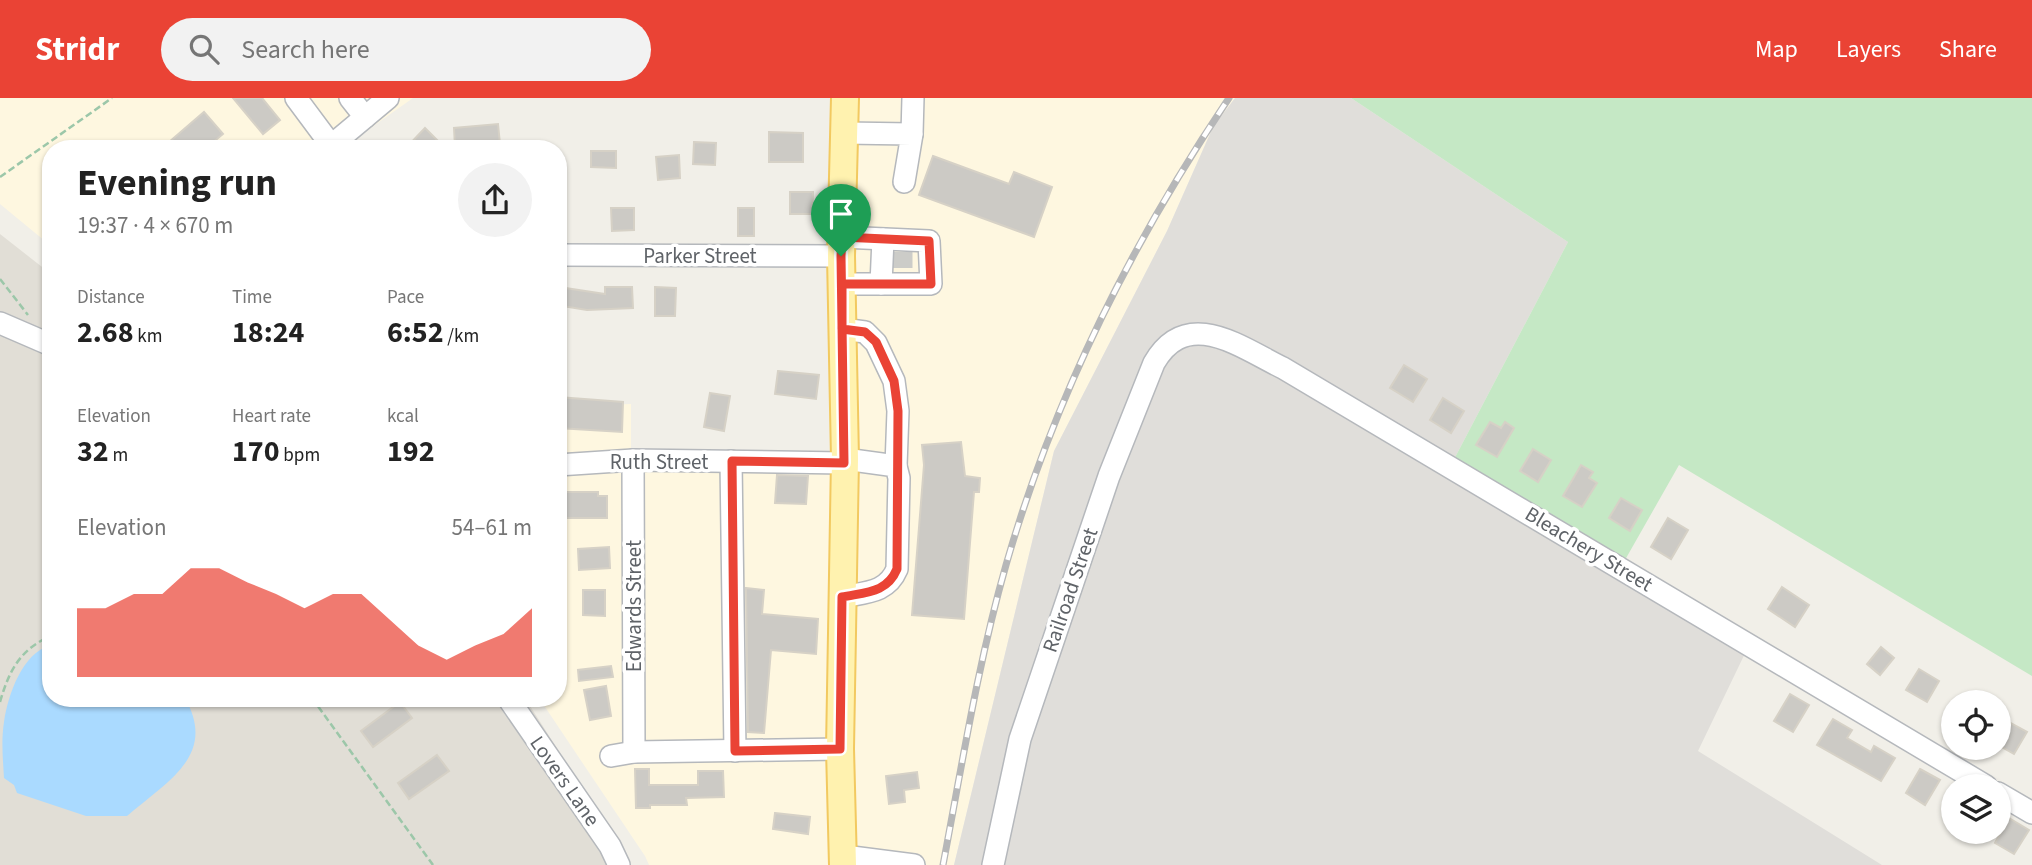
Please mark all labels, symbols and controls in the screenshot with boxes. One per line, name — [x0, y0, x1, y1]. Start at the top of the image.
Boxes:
search box — [161, 18, 651, 81]
text: Stridr — [35, 26, 119, 73]
icon: search — [185, 30, 223, 68]
text: Search here — [241, 31, 370, 68]
text: Map — [1755, 32, 1798, 67]
text: Layers — [1836, 32, 1901, 67]
text: Share — [1939, 32, 1997, 67]
text: Evening run — [77, 156, 277, 210]
button: share — [458, 163, 532, 237]
pin — [811, 184, 871, 256]
icon: arrive — [822, 195, 860, 233]
text: 19:37 · 4 × 670 m — [77, 209, 233, 242]
street label: Parker Street — [643, 241, 757, 271]
text: Distance — [77, 284, 145, 311]
text: Time — [232, 284, 272, 311]
text: Pace — [387, 284, 424, 311]
text: 2.68 — [77, 311, 134, 354]
text: 18:24 — [232, 311, 304, 354]
text: 6:52 — [387, 311, 444, 354]
text: km — [134, 323, 163, 350]
text: /km — [444, 323, 479, 350]
text: Elevation — [77, 403, 151, 430]
text: Heart rate — [232, 403, 311, 430]
text: kcal — [387, 403, 419, 430]
text: 32 — [77, 430, 109, 473]
text: 170 — [232, 430, 280, 473]
text: 192 — [387, 430, 435, 473]
text: m — [109, 442, 128, 469]
text: bpm — [280, 442, 320, 469]
street label: Ruth Street — [610, 447, 708, 477]
street label: Bleachery Street — [1519, 499, 1659, 599]
text: Elevation — [77, 511, 167, 544]
text: 54–61 m — [452, 511, 532, 544]
street label: Railroad Street — [1035, 524, 1105, 656]
street label: Edwards Street — [619, 540, 649, 672]
map controls — [1941, 690, 2011, 844]
button: locate — [1941, 690, 2011, 760]
street label: Lovers Lane — [523, 730, 607, 832]
button: layers — [1941, 774, 2011, 844]

